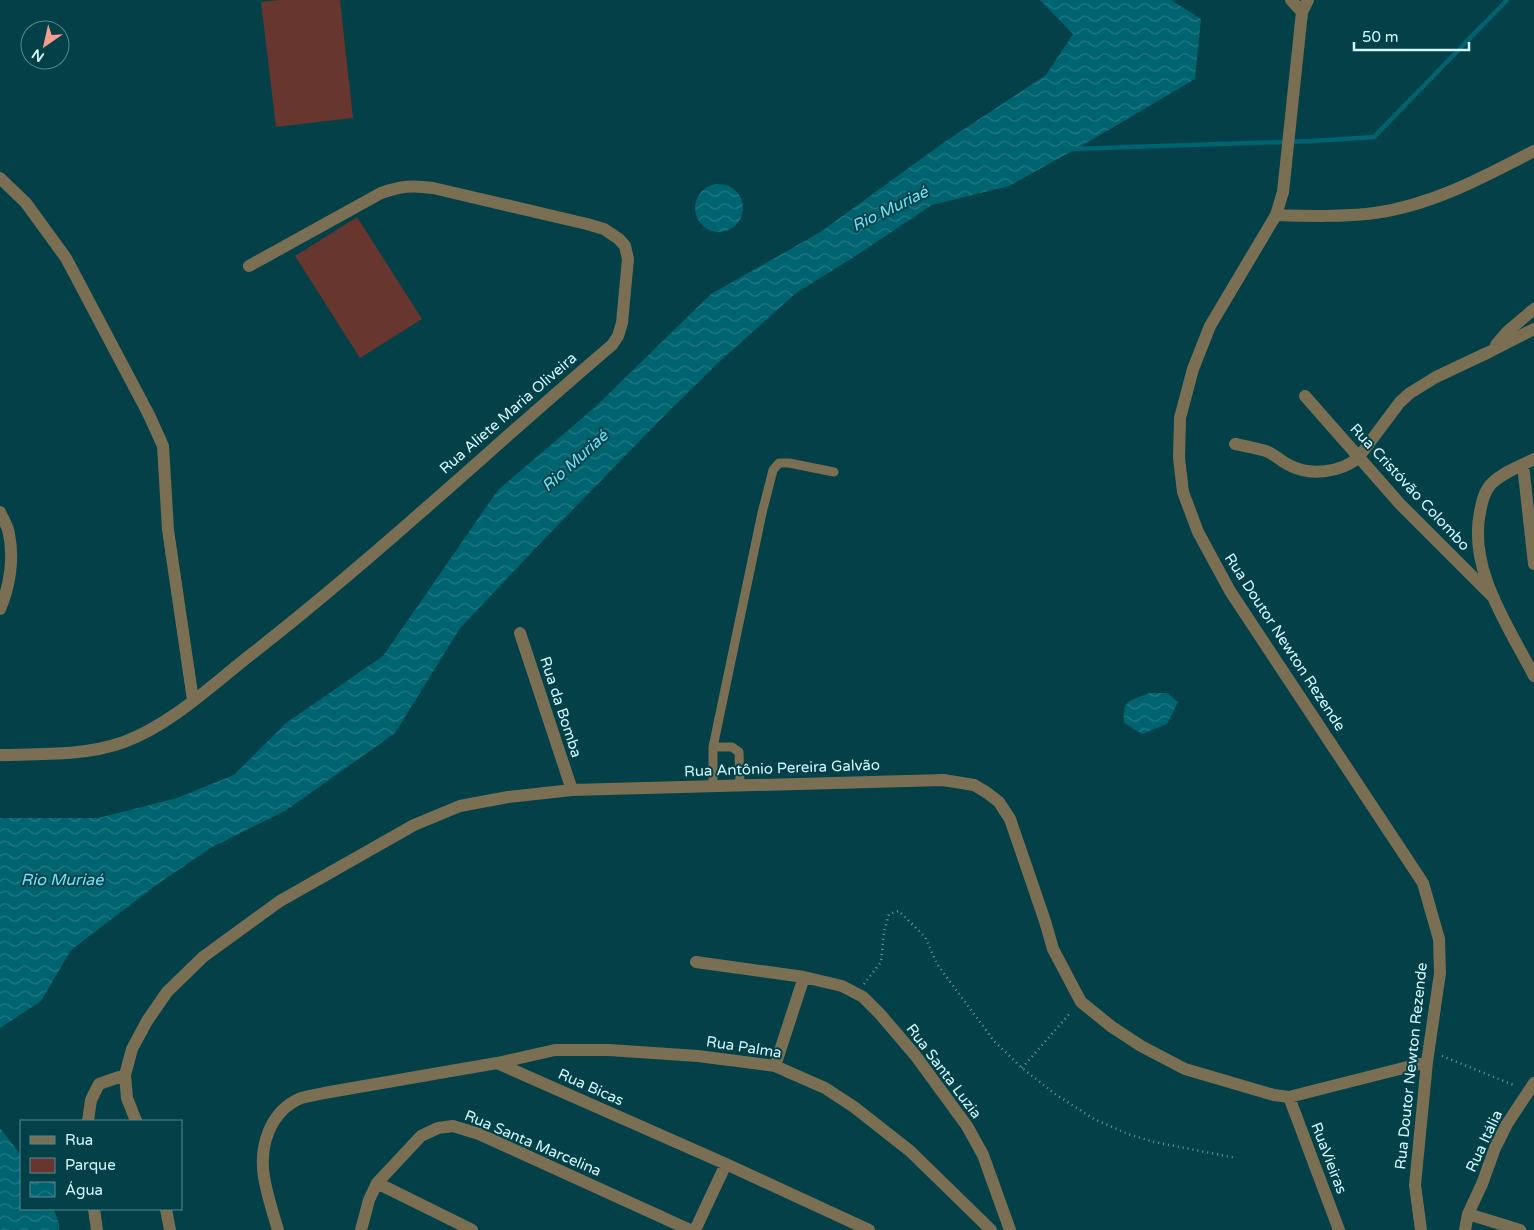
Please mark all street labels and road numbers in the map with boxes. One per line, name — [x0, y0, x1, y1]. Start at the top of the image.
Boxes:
street label: Rua Aliete Maria Oliveira — [436, 349, 580, 477]
street label: Rua Cristóvão Colombo — [1346, 420, 1474, 554]
street label: Rua Doutor Newton Rezende — [1221, 550, 1349, 734]
street label: Rua da Bomba — [536, 654, 586, 760]
street label: Rua Antônio Pereira Galvão — [684, 756, 880, 780]
street label: Rua Doutor Newton Rezende — [1391, 962, 1431, 1170]
street label: Rua Santa Luzia — [902, 1020, 986, 1122]
street label: Rua Palma — [705, 1032, 783, 1062]
street label: Rua Bicas — [555, 1065, 627, 1109]
street label: Rua Santa Marcelina — [462, 1106, 604, 1180]
street label: Rua Itália — [1462, 1107, 1506, 1175]
street label: RuaVieiras — [1307, 1120, 1351, 1196]

